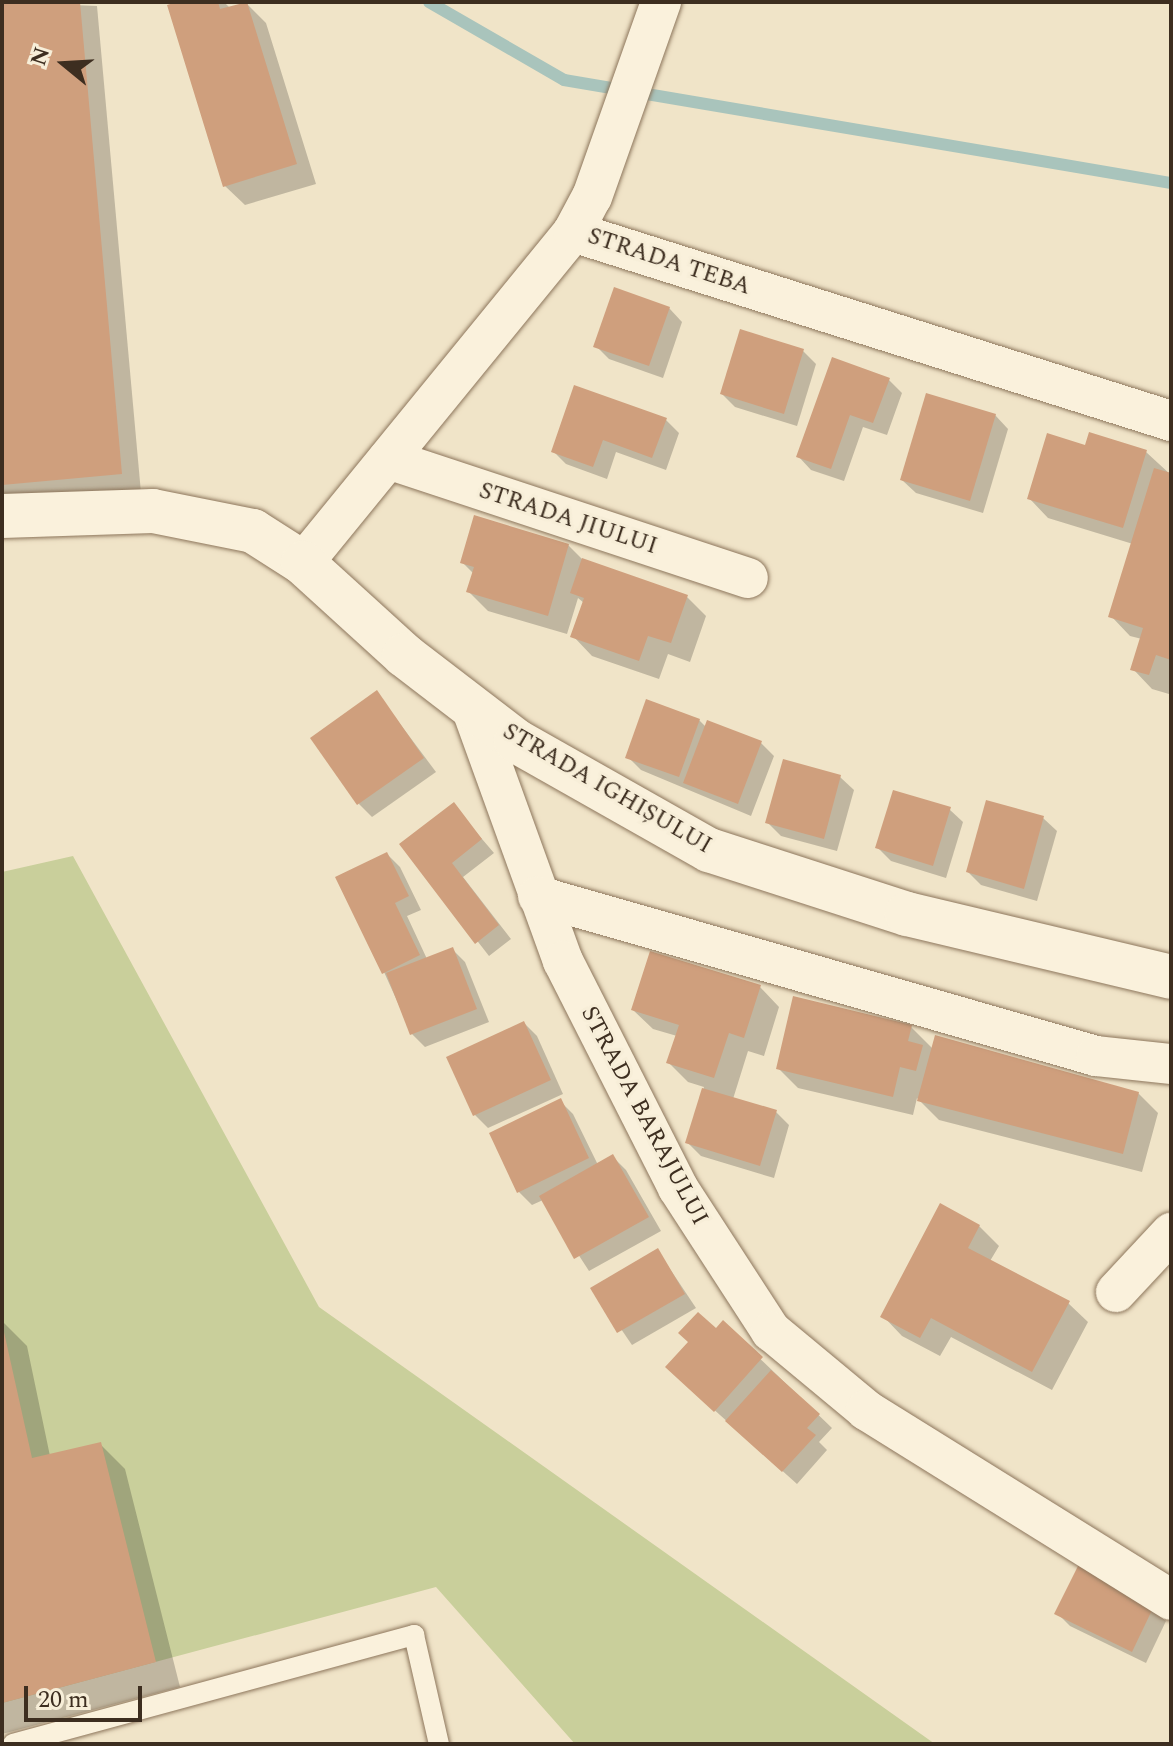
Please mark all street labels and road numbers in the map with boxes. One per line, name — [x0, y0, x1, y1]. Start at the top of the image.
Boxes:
street label: STRADA TEBA — [584, 222, 754, 302]
street label: STRADA JIULUI — [475, 477, 661, 561]
street label: STRADA IGHIȘULUI — [497, 717, 717, 861]
street label: STRADA BARAJULUI — [574, 1002, 714, 1230]

